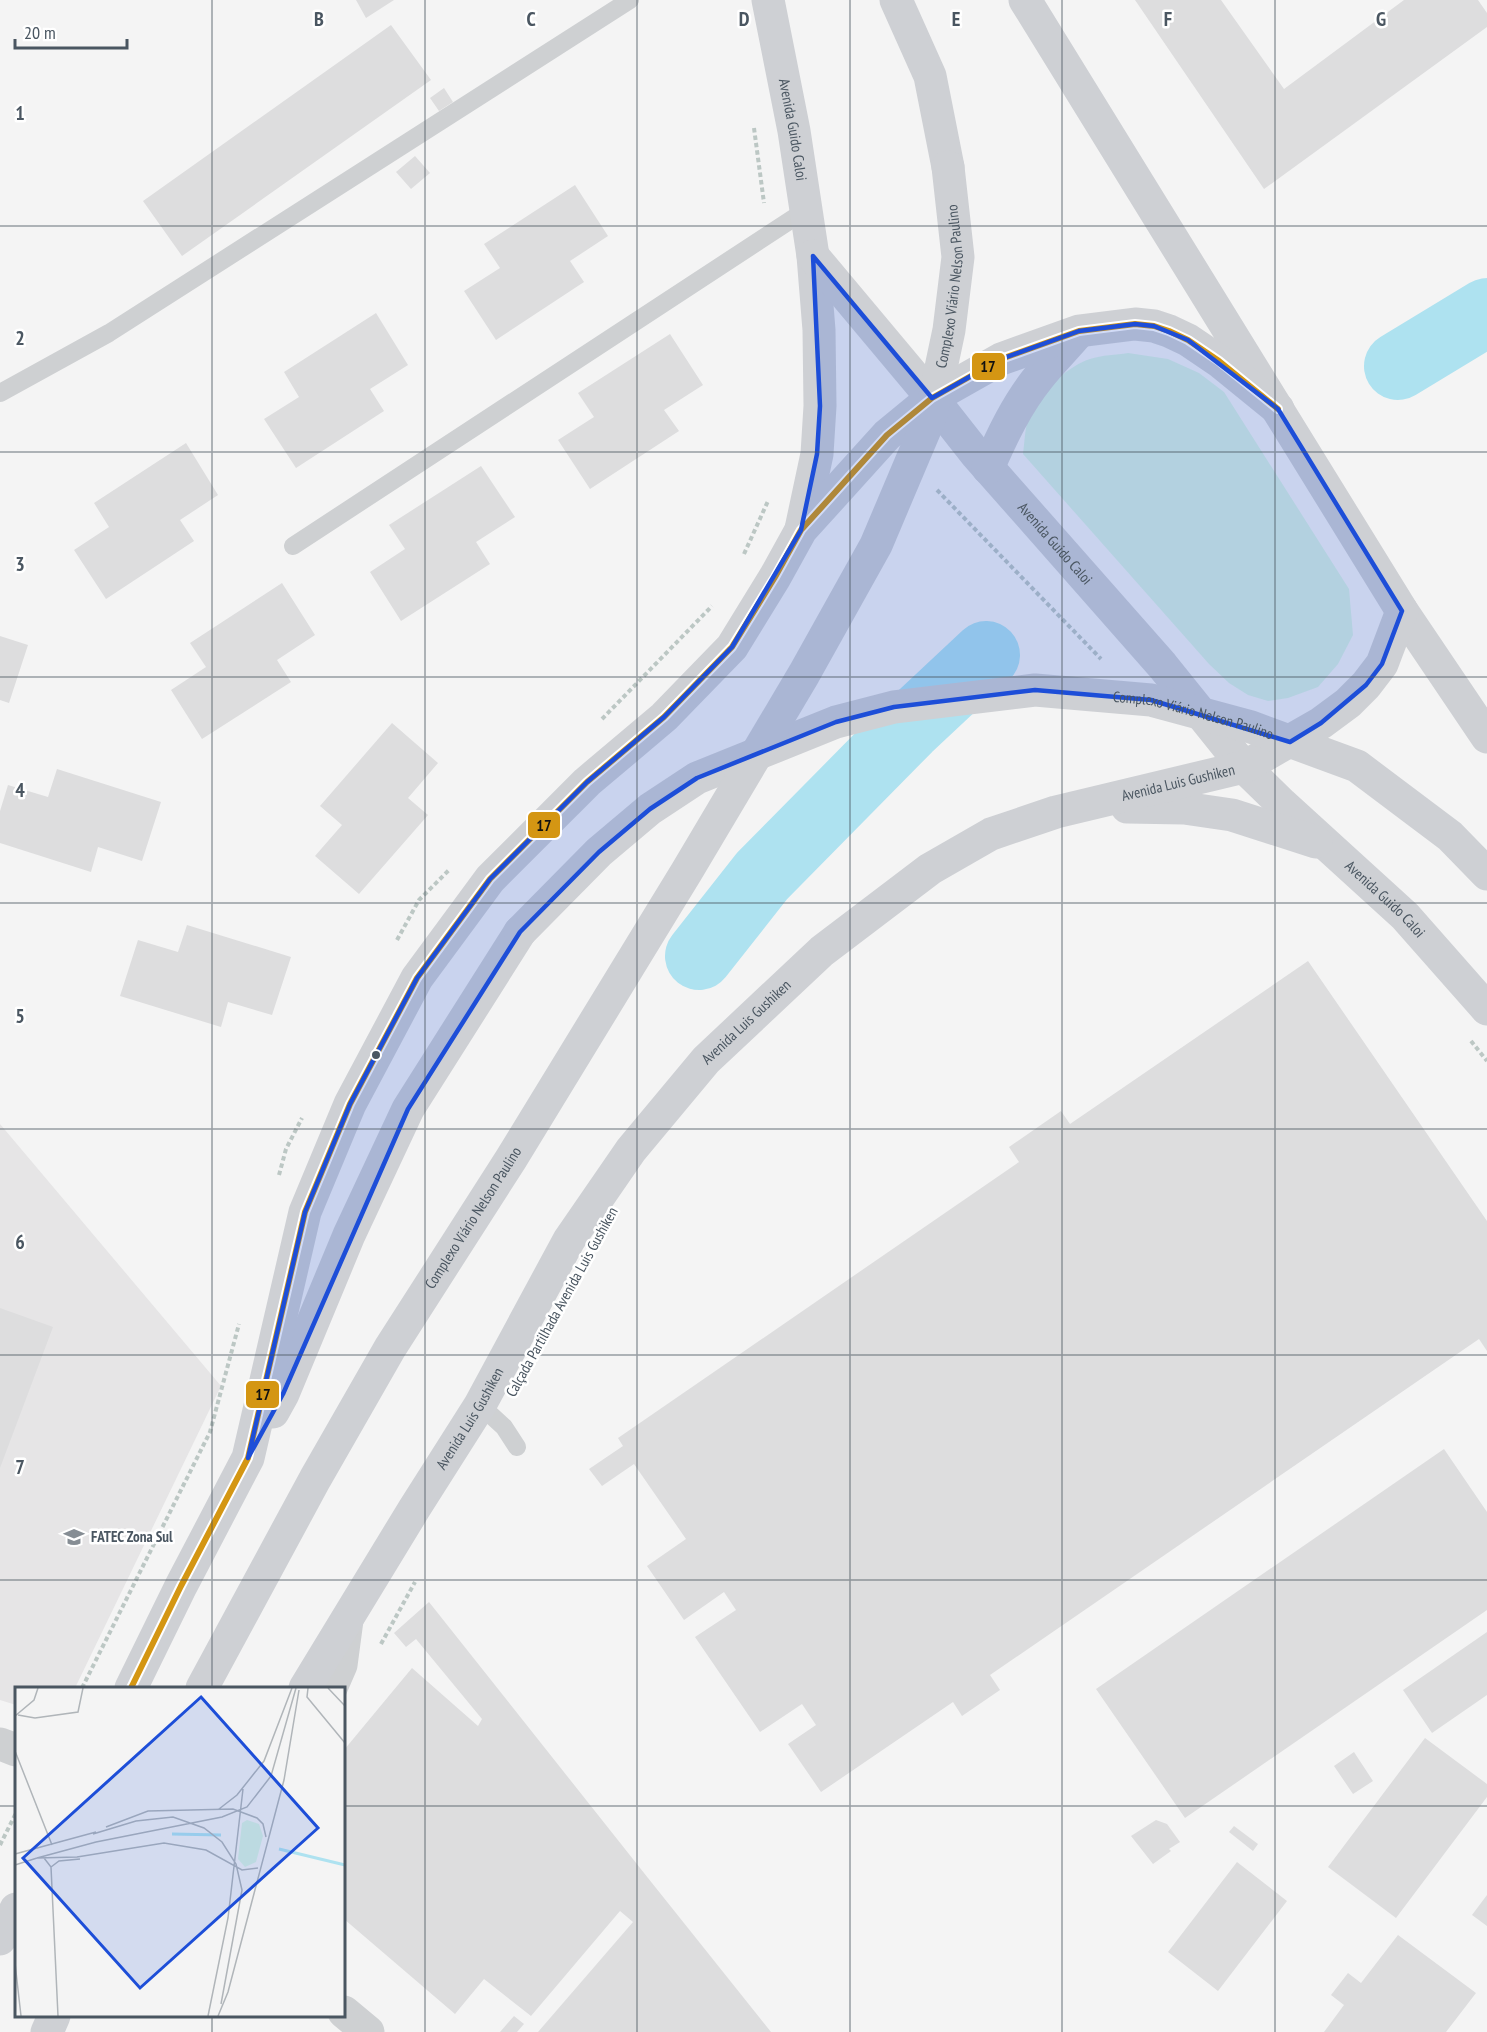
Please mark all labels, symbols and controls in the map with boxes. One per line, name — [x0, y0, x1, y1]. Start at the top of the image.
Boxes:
text: B — [314, 6, 324, 32]
text: C — [526, 6, 536, 32]
text: D — [739, 6, 750, 32]
text: E — [952, 6, 960, 32]
text: F — [1164, 6, 1172, 32]
text: G — [1376, 6, 1386, 32]
scale bar — [15, 12, 128, 50]
text: 20 m — [24, 21, 56, 44]
street label: Avenida Guido Caloi — [775, 77, 811, 182]
text: 1 — [15, 100, 25, 126]
street label: Complexo Viário Nelson Paulino — [931, 204, 967, 370]
text: 2 — [15, 325, 25, 351]
line badge: 17 — [971, 352, 1006, 381]
text: 17 — [980, 356, 996, 376]
street label: Avenida Guido Caloi — [1014, 498, 1097, 588]
text: 3 — [15, 551, 25, 577]
street label: Complexo Viário Nelson Paulino — [1112, 687, 1276, 743]
street label: Avenida Luis Gushiken — [1120, 760, 1236, 805]
text: 4 — [15, 777, 25, 803]
line badge: 17 — [527, 811, 561, 839]
text: 17 — [536, 815, 552, 835]
street label: Avenida Guido Caloi — [1341, 856, 1430, 941]
street label: Avenida Luis Gushiken — [697, 975, 795, 1068]
text: 5 — [15, 1003, 25, 1029]
unlabelled marker — [370, 1049, 382, 1061]
street label: Complexo Viário Nelson Paulino — [420, 1143, 525, 1292]
street label: Calçada Partilhada Avenida Luis Gushiken — [501, 1203, 622, 1400]
text: 6 — [15, 1229, 25, 1255]
street label: Avenida Luis Gushiken — [432, 1364, 507, 1473]
line badge: 17 — [245, 1380, 280, 1409]
text: 17 — [255, 1384, 271, 1404]
text: 7 — [15, 1454, 25, 1480]
school or university icon: FATEC Zona Sul — [62, 1525, 86, 1549]
place label: FATEC Zona Sul — [91, 1527, 173, 1546]
inset map — [15, 1687, 345, 2017]

